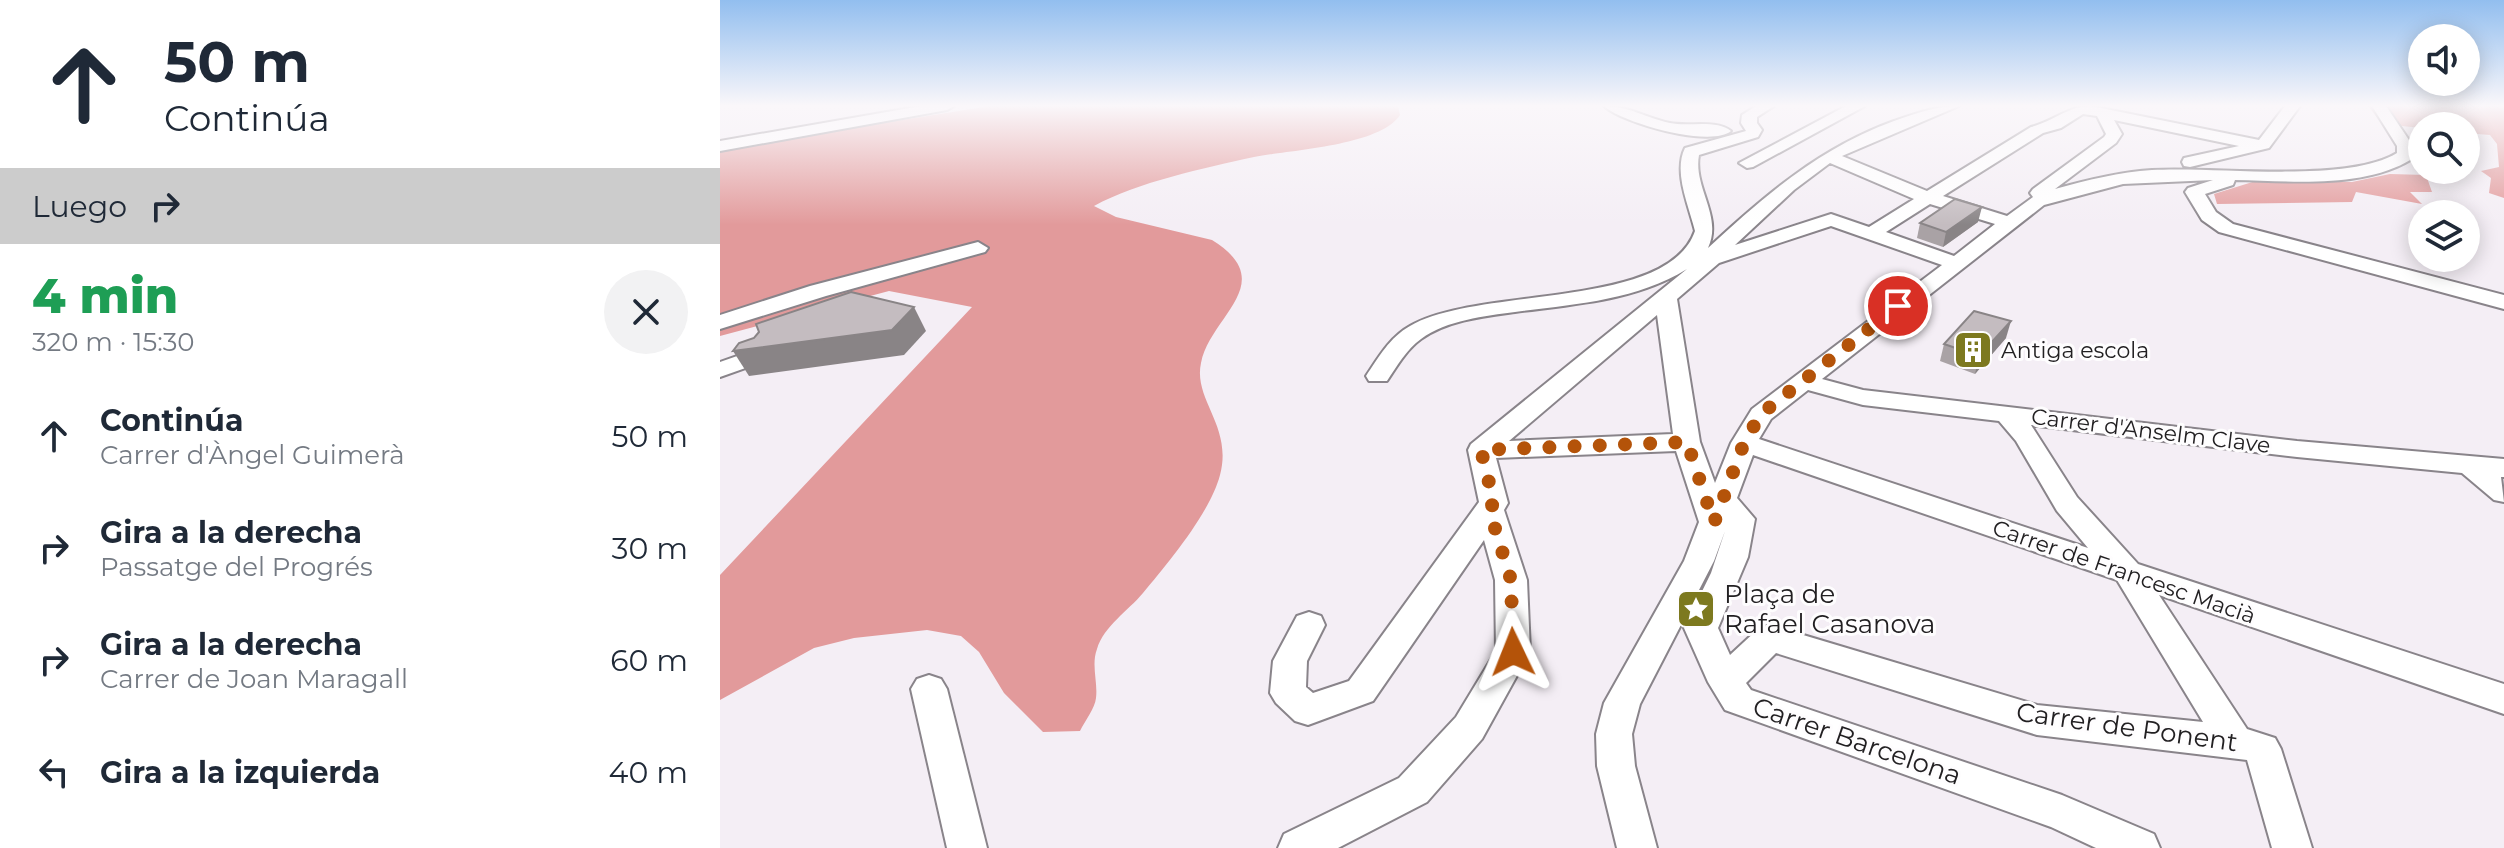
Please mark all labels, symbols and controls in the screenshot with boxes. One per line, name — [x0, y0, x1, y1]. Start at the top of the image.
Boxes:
map controls — [2408, 24, 2480, 272]
button: sound — [2408, 24, 2480, 96]
text: 50 m — [164, 28, 310, 96]
icon: ahead — [32, 32, 136, 136]
text: Continúa — [164, 96, 330, 140]
button: search — [2408, 112, 2480, 184]
icon: right — [143, 184, 187, 228]
text: Luego — [32, 188, 127, 225]
button: layers — [2408, 200, 2480, 272]
text: 4 min — [32, 267, 178, 325]
button: close — [604, 270, 688, 354]
pin — [1864, 272, 1932, 340]
icon: arrive — [1876, 284, 1920, 328]
text: 320 m · 15:30 — [32, 326, 195, 358]
building icon: Antiga escola — [1952, 329, 1994, 371]
place label: Antiga escola — [2001, 337, 2149, 364]
text: Continúa — [100, 402, 243, 439]
street label: Carrer d'Anselm Clave — [2030, 403, 2272, 459]
icon: ahead — [32, 414, 76, 458]
text: 50 m — [611, 418, 688, 455]
text: Carrer d'Àngel Guimerà — [100, 439, 405, 471]
text: Gira a la derecha — [100, 514, 362, 551]
street label: Carrer de Francesc Macià — [1989, 514, 2259, 630]
icon: right — [32, 526, 76, 570]
text: 30 m — [612, 530, 688, 567]
text: Passatge del Progrés — [100, 551, 373, 583]
place label: Plaça de Rafael Casanova — [1724, 578, 1935, 640]
place icon: Plaça de Rafael Casanova — [1675, 588, 1717, 630]
position arrow — [1471, 610, 1555, 694]
text: Gira a la derecha — [100, 626, 362, 663]
icon: right — [32, 638, 76, 682]
text: 60 m — [610, 642, 688, 679]
text: Carrer de Joan Maragall — [100, 663, 408, 695]
street label: Carrer Barcelona — [1749, 690, 1965, 792]
street label: Carrer de Ponent — [2014, 696, 2240, 758]
icon: left — [32, 750, 76, 794]
text: Gira a la izquierda — [100, 754, 380, 791]
text: 40 m — [609, 754, 688, 791]

